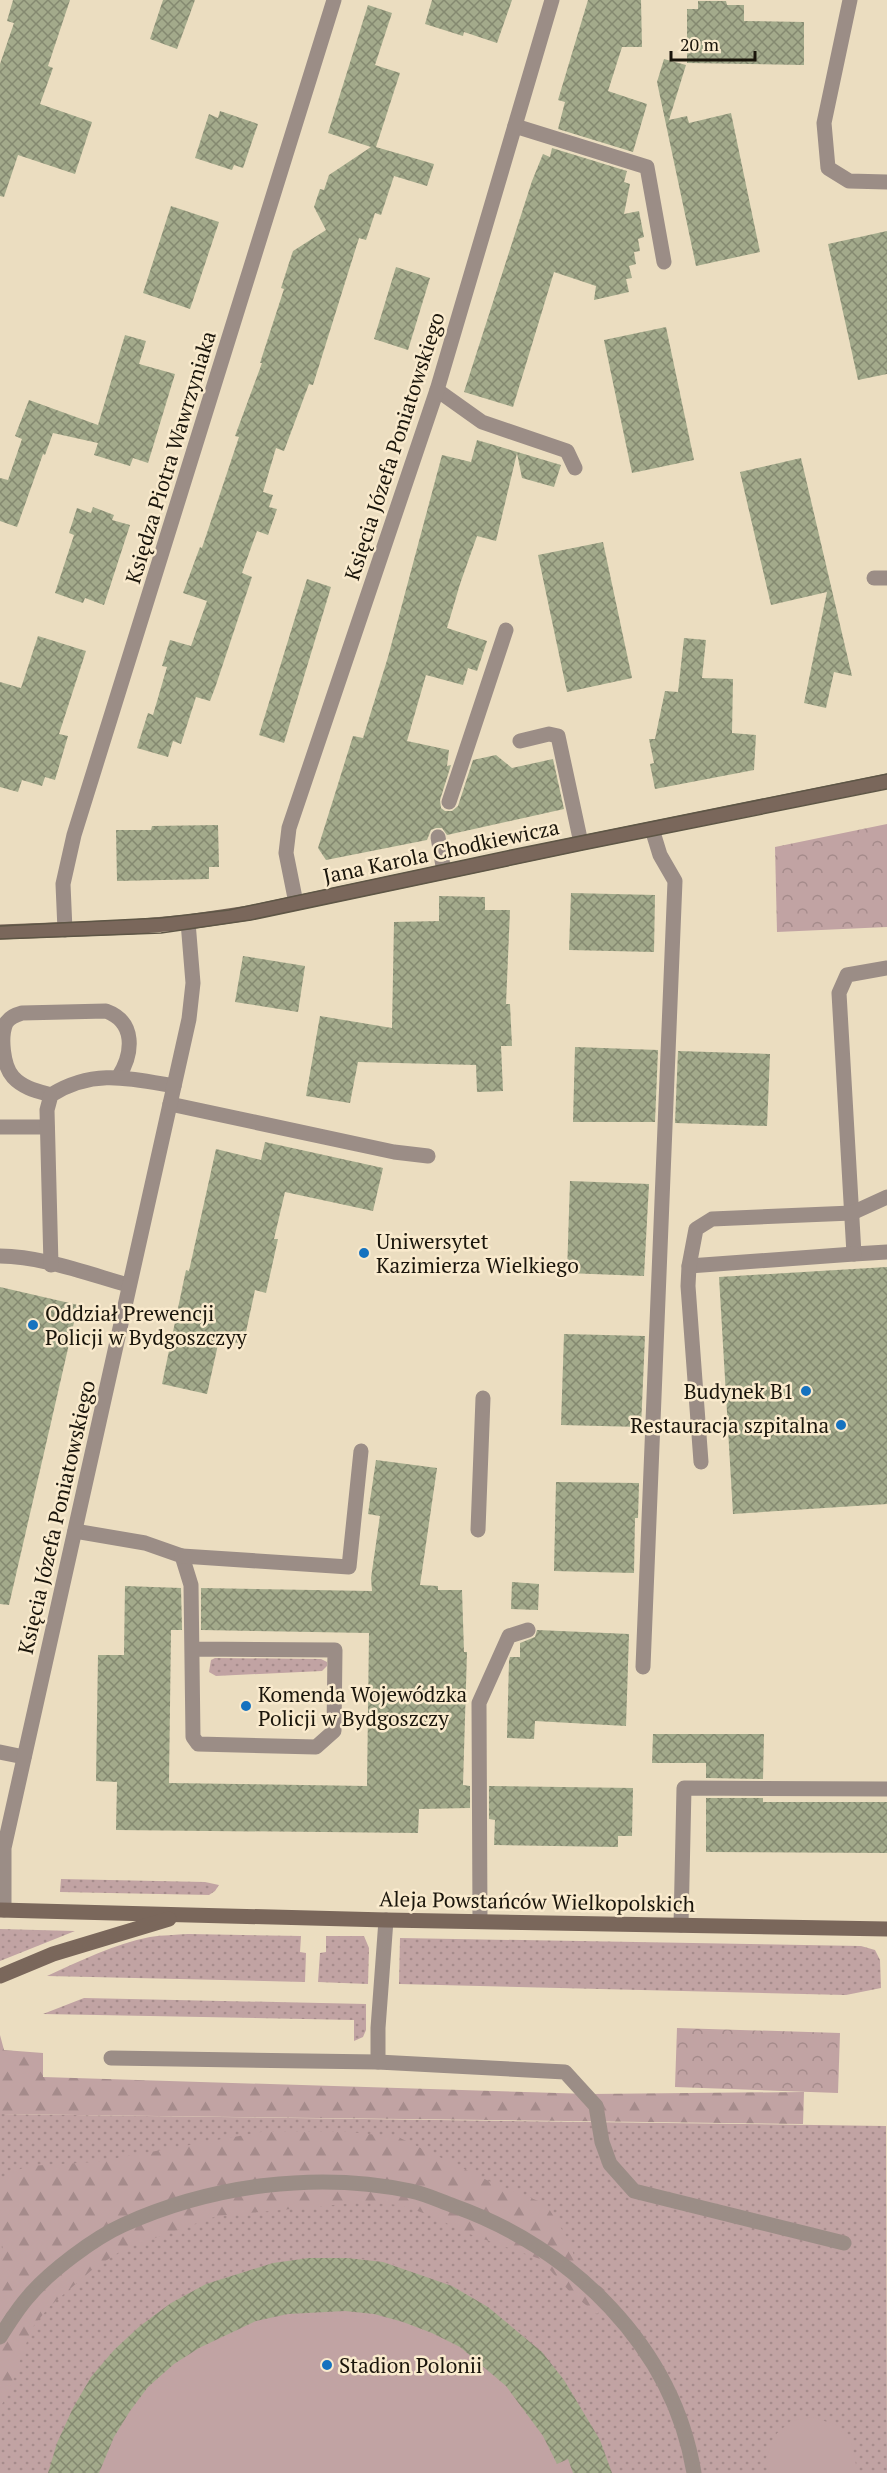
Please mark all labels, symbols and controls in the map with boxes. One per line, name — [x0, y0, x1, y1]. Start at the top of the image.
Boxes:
scale bar — [671, 24, 755, 62]
text: 20 m — [680, 32, 720, 56]
street label: Księcia Józefa Poniatowskiego — [337, 308, 451, 584]
street label: Księdza Piotra Wawrzyniaka — [118, 327, 222, 587]
street label: Jana Karola Chodkiewicza — [320, 812, 562, 890]
place label: Uniwersytet Kazimierza Wielkiego — [376, 1227, 579, 1279]
marker: Uniwersytet Kazimierza Wielkiego — [357, 1246, 371, 1260]
place label: Oddział Prewencji Policji w Bydgoszczyy — [45, 1299, 247, 1351]
marker: Oddział Prewencji Policji w Bydgoszczyy — [26, 1318, 40, 1332]
street label: Księcia Józefa Poniatowskiego — [11, 1377, 101, 1657]
place label: Budynek B1 — [684, 1377, 794, 1405]
marker: Budynek B1 — [799, 1384, 813, 1398]
place label: Restauracja szpitalna — [630, 1411, 829, 1439]
marker: Restauracja szpitalna — [834, 1418, 848, 1432]
place label: Komenda Wojewódzka Policji w Bydgoszczy — [258, 1680, 468, 1732]
marker: Komenda Wojewódzka Policji w Bydgoszczy — [239, 1699, 253, 1713]
street label: Aleja Powstańców Wielkopolskich — [379, 1884, 695, 1918]
place label: Stadion Polonii — [339, 2351, 482, 2379]
marker: Stadion Polonii — [320, 2358, 334, 2372]

